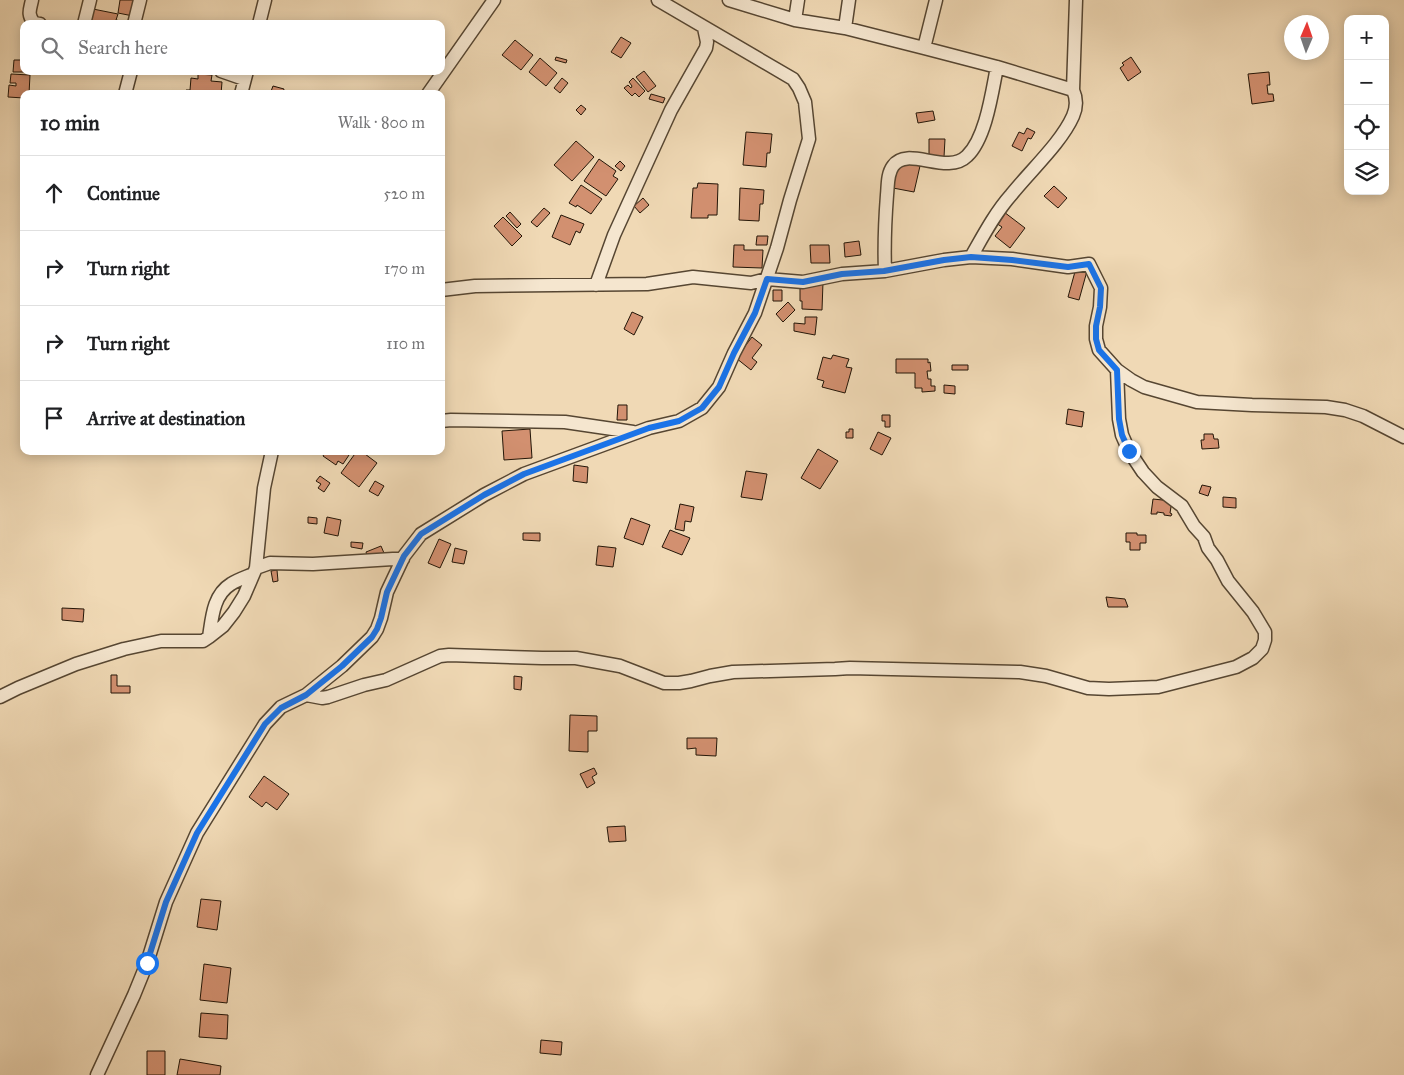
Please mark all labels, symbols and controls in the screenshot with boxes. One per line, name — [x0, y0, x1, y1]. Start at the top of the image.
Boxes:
north arrow — [1284, 15, 1329, 60]
map controls — [1344, 15, 1389, 195]
button: + — [1344, 15, 1389, 60]
search box — [20, 20, 445, 75]
icon: search — [38, 34, 66, 62]
text: Search here — [78, 36, 168, 59]
button: − — [1344, 60, 1389, 105]
button: locate — [1344, 105, 1389, 150]
text: 10 min — [40, 110, 100, 136]
text: Walk · 800 m — [338, 113, 425, 132]
button: layers — [1344, 150, 1389, 195]
icon: ahead — [40, 179, 68, 207]
text: Continue — [87, 182, 160, 205]
text: 520 m — [383, 184, 425, 203]
icon: right — [40, 254, 68, 282]
text: Turn right — [87, 257, 170, 280]
text: 170 m — [384, 259, 425, 278]
icon: right — [40, 329, 68, 357]
text: Turn right — [87, 332, 170, 355]
text: 110 m — [386, 334, 425, 353]
icon: arrive — [40, 404, 68, 432]
text: Arrive at destination — [87, 407, 245, 430]
route end — [1118, 440, 1141, 463]
route start — [136, 952, 159, 975]

